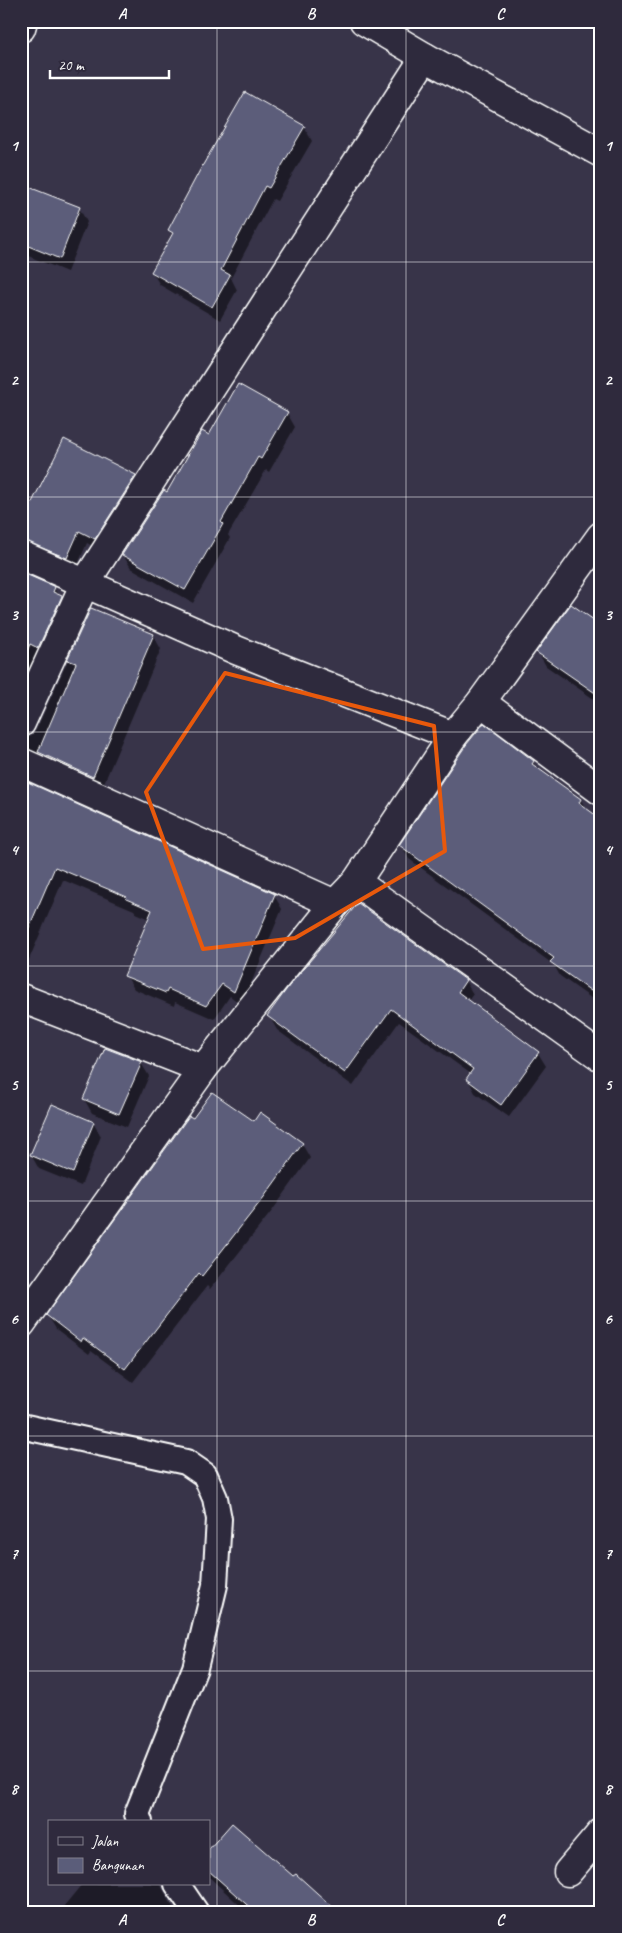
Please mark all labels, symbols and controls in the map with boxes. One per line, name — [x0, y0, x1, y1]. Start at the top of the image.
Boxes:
text: A — [118, 4, 128, 24]
text: B — [307, 4, 317, 24]
text: C — [496, 4, 506, 24]
scale bar — [50, 48, 169, 80]
text: 20 m — [58, 56, 85, 75]
text: 1 — [10, 136, 19, 156]
text: 1 — [604, 136, 613, 156]
text: 2 — [10, 370, 19, 390]
text: 2 — [604, 370, 613, 390]
text: 3 — [10, 605, 19, 625]
text: 3 — [604, 605, 613, 625]
text: 4 — [10, 840, 19, 860]
text: 4 — [604, 840, 613, 860]
text: 5 — [11, 1075, 20, 1095]
text: 5 — [605, 1075, 614, 1095]
text: 6 — [10, 1309, 19, 1329]
text: 6 — [604, 1309, 613, 1329]
text: 7 — [10, 1544, 19, 1564]
text: 7 — [604, 1544, 613, 1564]
text: 8 — [10, 1779, 19, 1799]
text: 8 — [604, 1779, 613, 1799]
legend — [48, 1820, 210, 1886]
text: Jalan — [91, 1832, 119, 1851]
text: Bangunan — [92, 1856, 145, 1875]
text: A — [118, 1910, 128, 1930]
text: B — [307, 1910, 317, 1930]
text: C — [496, 1910, 506, 1930]

